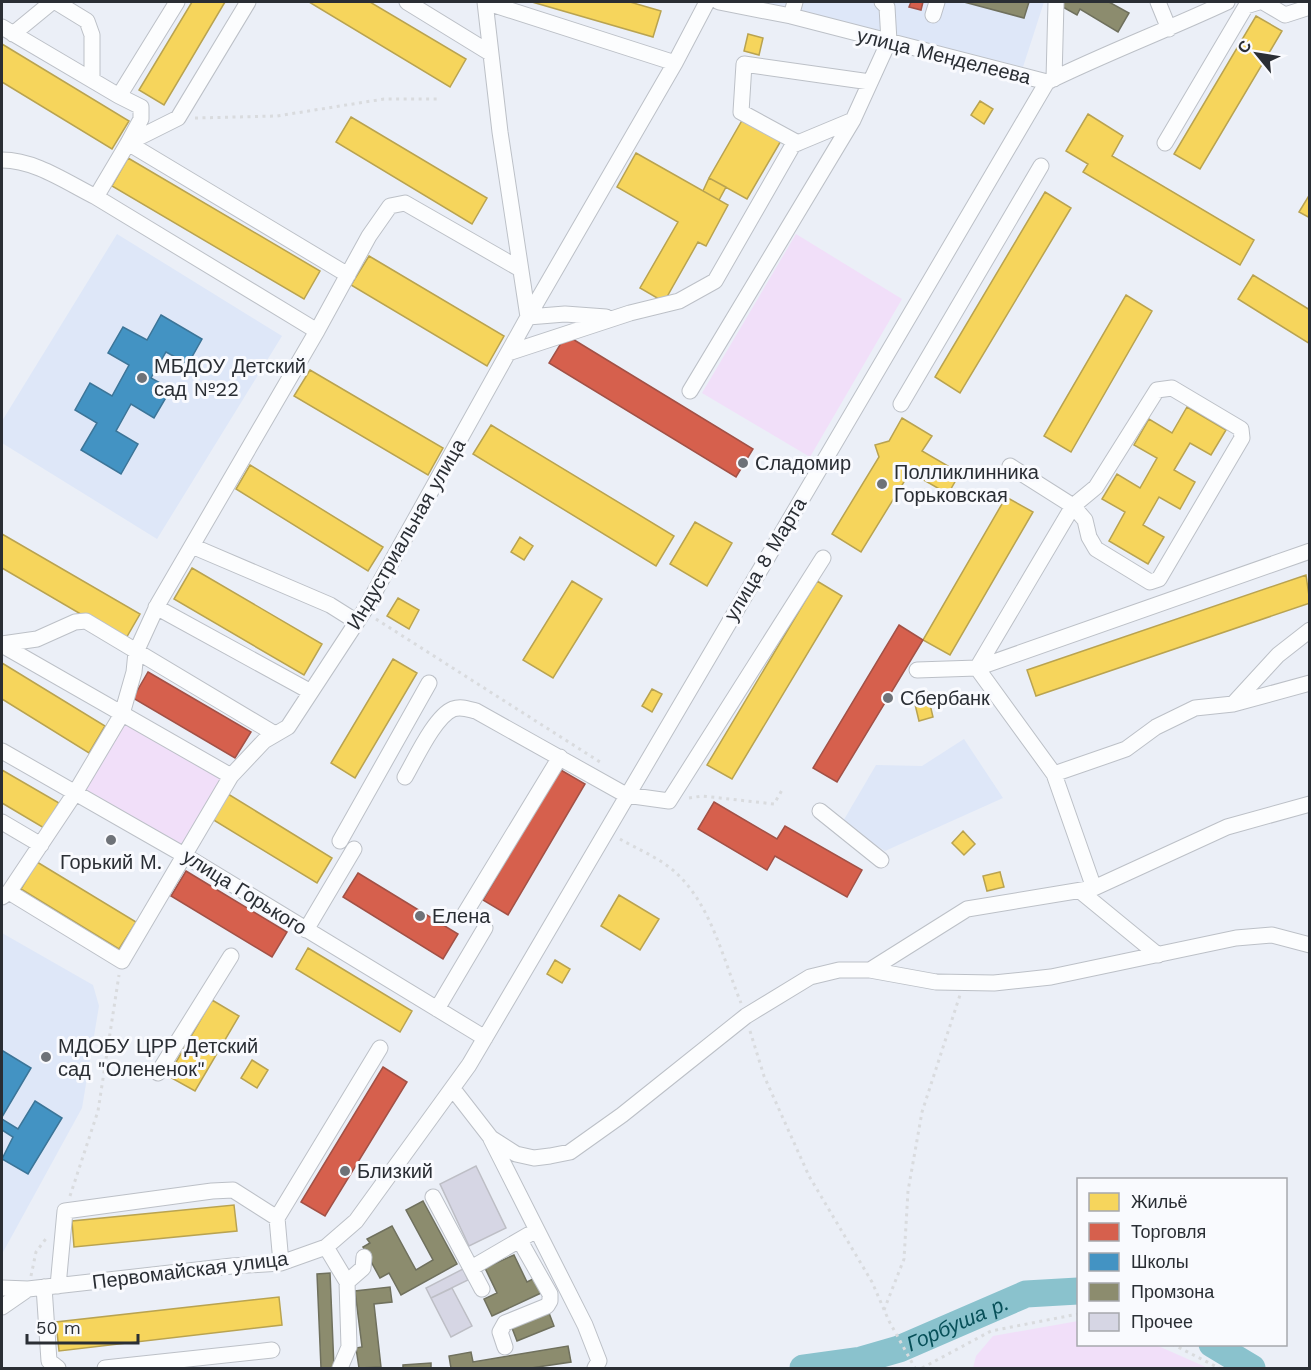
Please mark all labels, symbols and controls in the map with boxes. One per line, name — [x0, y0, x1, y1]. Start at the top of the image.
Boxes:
street label: улица Менделеева — [855, 23, 1034, 89]
north arrow — [1227, 24, 1287, 84]
text: С — [1233, 37, 1256, 57]
place label: МБДОУ Детский сад №22 — [154, 354, 306, 401]
marker: МБДОУ Детский сад №22 — [135, 371, 149, 385]
street label: Индустриальная улица — [342, 434, 471, 634]
place label: Сладомир — [755, 451, 851, 475]
marker: Сладомир — [736, 456, 750, 470]
place label: Полликлинника Горьковская — [894, 460, 1040, 507]
marker: Полликлинника Горьковская — [875, 477, 889, 491]
street label: улица 8 Марта — [719, 492, 812, 625]
place label: Сбербанк — [900, 686, 990, 710]
marker: Сбербанк — [881, 691, 895, 705]
marker: Горький М. — [104, 833, 118, 847]
street label: улица Горького — [178, 844, 312, 940]
place label: Горький М. — [60, 850, 162, 874]
place label: Елена — [432, 904, 491, 928]
marker: Елена — [413, 909, 427, 923]
place label: МДОБУ ЦРР Детский сад "Олененок" — [58, 1034, 258, 1081]
marker: МДОБУ ЦРР Детский сад "Олененок" — [39, 1050, 53, 1064]
place label: Близкий — [357, 1159, 433, 1183]
marker: Близкий — [338, 1164, 352, 1178]
legend — [1077, 1178, 1287, 1346]
text: Жильё — [1131, 1191, 1188, 1212]
text: Торговля — [1131, 1221, 1206, 1242]
street label: Первомайская улица — [91, 1246, 290, 1294]
text: Школы — [1131, 1251, 1189, 1272]
text: Промзона — [1131, 1281, 1215, 1302]
water label: Горбуша р. — [903, 1290, 1012, 1356]
scale bar — [27, 1307, 138, 1345]
text: Прочее — [1131, 1311, 1193, 1332]
text: 50 m — [36, 1317, 81, 1338]

